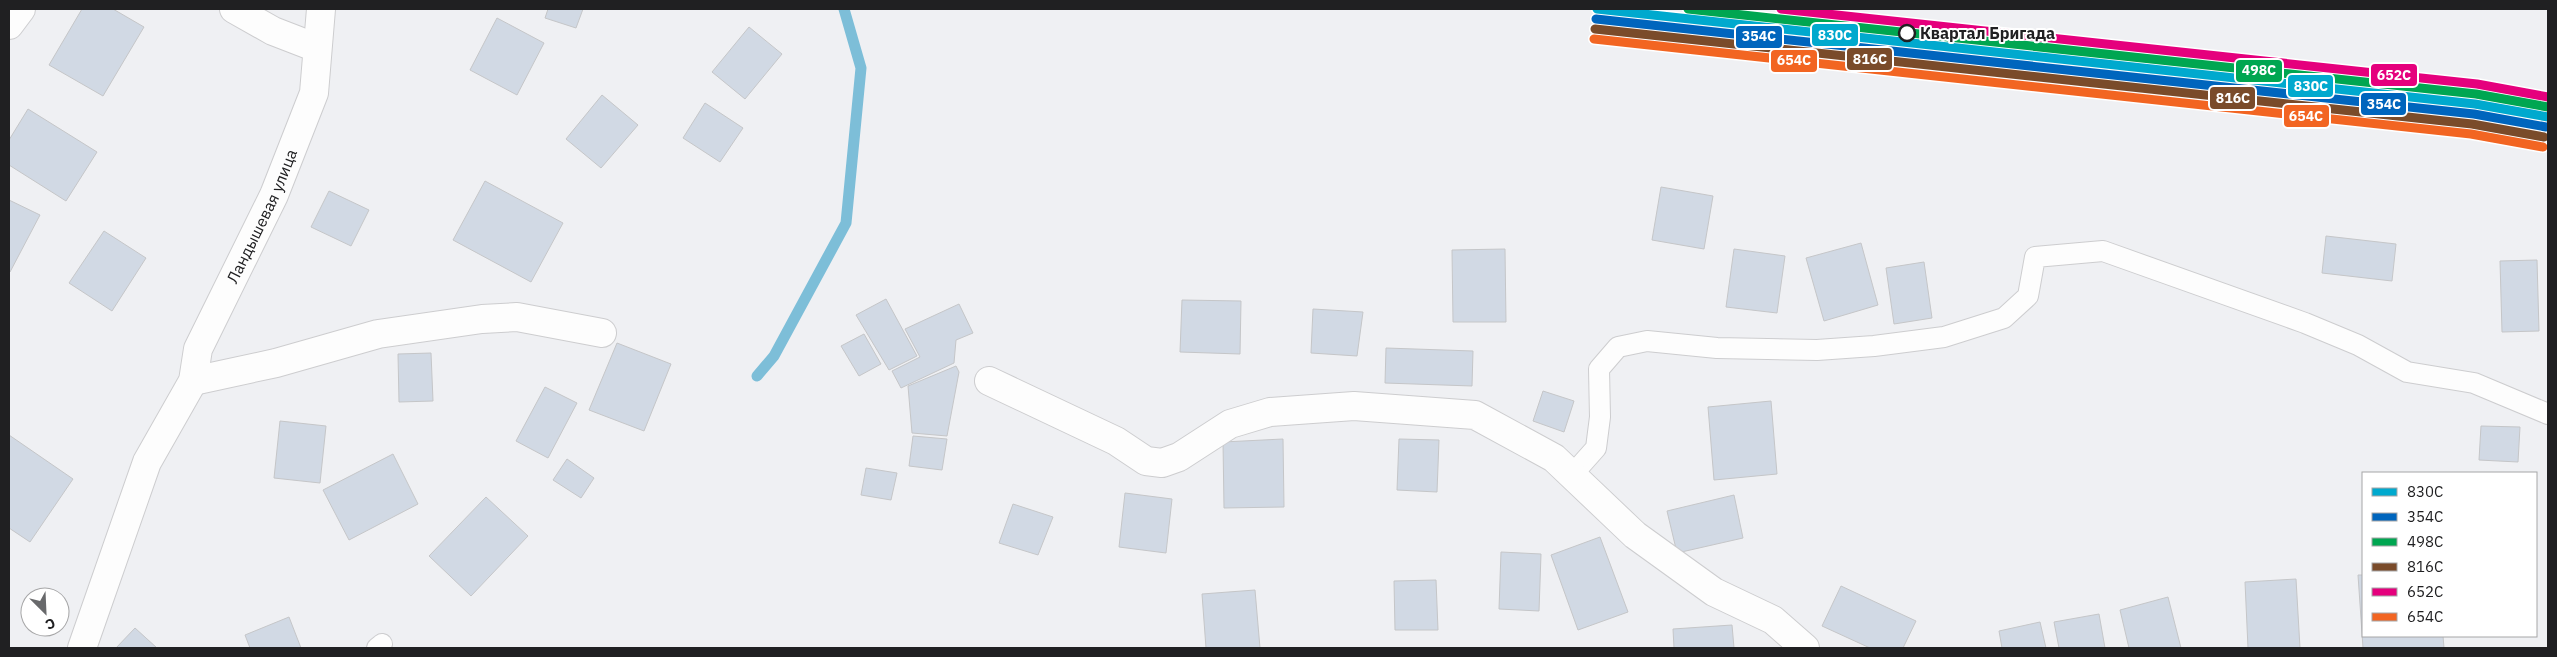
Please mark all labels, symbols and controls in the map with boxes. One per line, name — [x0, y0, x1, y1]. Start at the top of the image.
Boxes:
line badge: 830С — [1811, 23, 1859, 47]
place label: Квартал Бригада — [1920, 23, 2055, 43]
marker: Квартал Бригада — [1898, 24, 1916, 42]
line badge: 354С — [1735, 25, 1783, 49]
text: 830С — [1818, 26, 1852, 44]
text: 354С — [1742, 27, 1776, 45]
line badge: 816С — [1846, 47, 1893, 71]
line badge: 654С — [1770, 49, 1818, 73]
text: 816С — [1853, 50, 1887, 68]
text: 654С — [1777, 51, 1811, 69]
line badge: 498С — [2235, 59, 2283, 83]
text: 498С — [2242, 61, 2276, 79]
line badge: 652С — [2370, 63, 2418, 87]
text: 652С — [2377, 66, 2411, 84]
line badge: 830С — [2287, 74, 2334, 98]
text: 830С — [2294, 77, 2328, 95]
line badge: 816С — [2209, 86, 2256, 110]
text: 816С — [2216, 89, 2250, 107]
line badge: 354С — [2360, 92, 2407, 116]
text: 354С — [2367, 95, 2401, 113]
line badge: 654С — [2283, 104, 2330, 128]
text: 654С — [2289, 107, 2323, 125]
street label: Ландышевая улица — [222, 146, 301, 287]
legend — [2362, 472, 2537, 637]
text: 830С — [2407, 482, 2443, 501]
text: 354С — [2407, 507, 2443, 526]
text: 498С — [2407, 532, 2443, 551]
text: 816С — [2407, 557, 2443, 576]
text: 652С — [2407, 582, 2443, 601]
north arrow — [20, 587, 70, 637]
text: 654С — [2407, 607, 2443, 626]
text: С — [42, 614, 58, 634]

